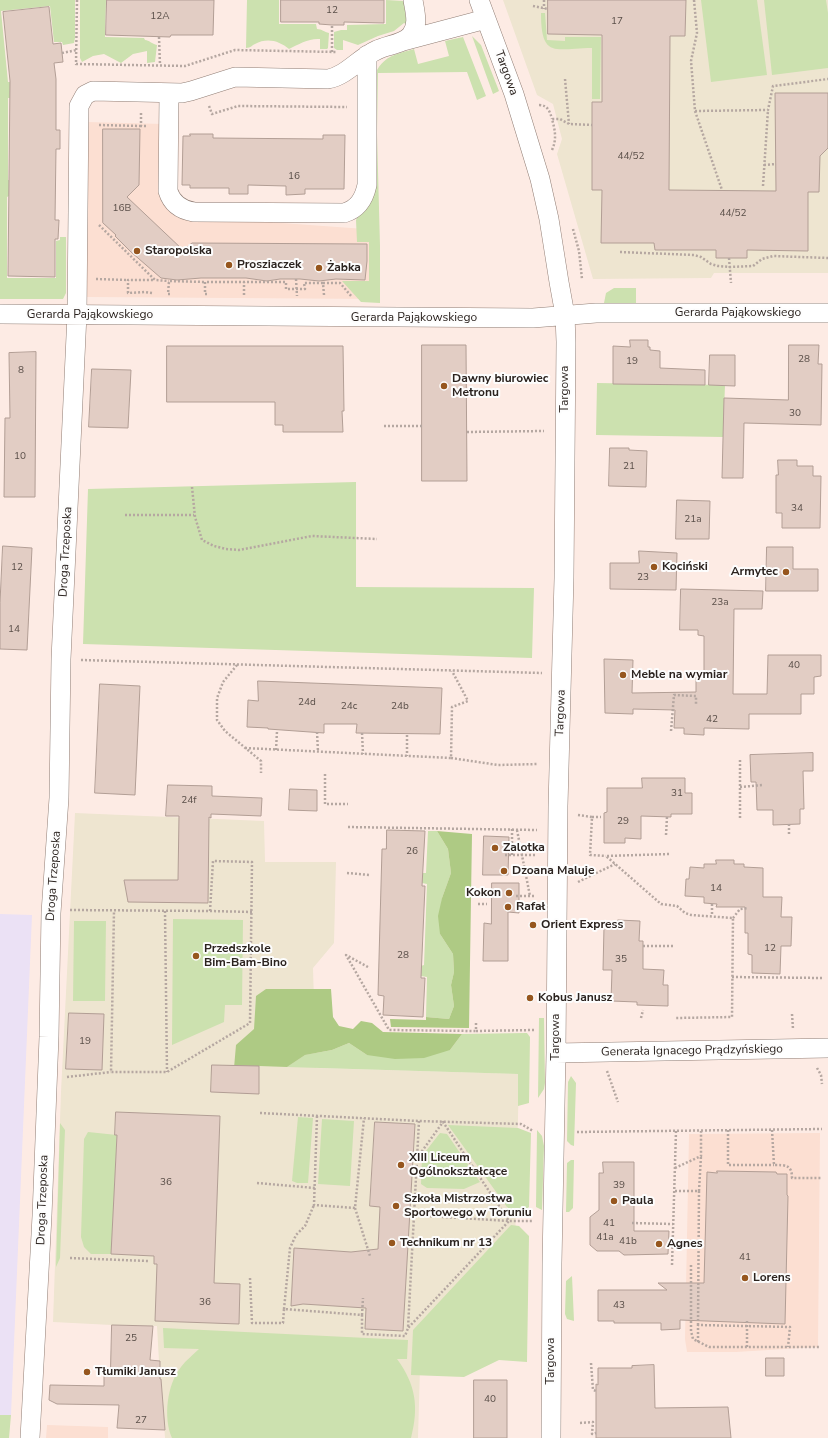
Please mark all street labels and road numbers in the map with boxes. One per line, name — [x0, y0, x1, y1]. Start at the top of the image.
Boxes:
street label: Targowa — [491, 49, 521, 97]
street label: Gerarda Pająkowskiego — [675, 306, 801, 320]
street label: Gerarda Pająkowskiego — [27, 308, 153, 322]
street label: Gerarda Pająkowskiego — [351, 311, 477, 325]
street label: Targowa — [558, 366, 572, 412]
street label: Droga Trzeposka — [56, 506, 76, 598]
street label: Targowa — [553, 689, 569, 737]
street label: Droga Trzeposka — [44, 830, 64, 922]
street label: Targowa — [549, 1014, 563, 1060]
street label: Generała Ignacego Prądzyńskiego — [601, 1042, 783, 1060]
street label: Droga Trzeposka — [34, 1155, 52, 1245]
street label: Targowa — [544, 1338, 558, 1384]

